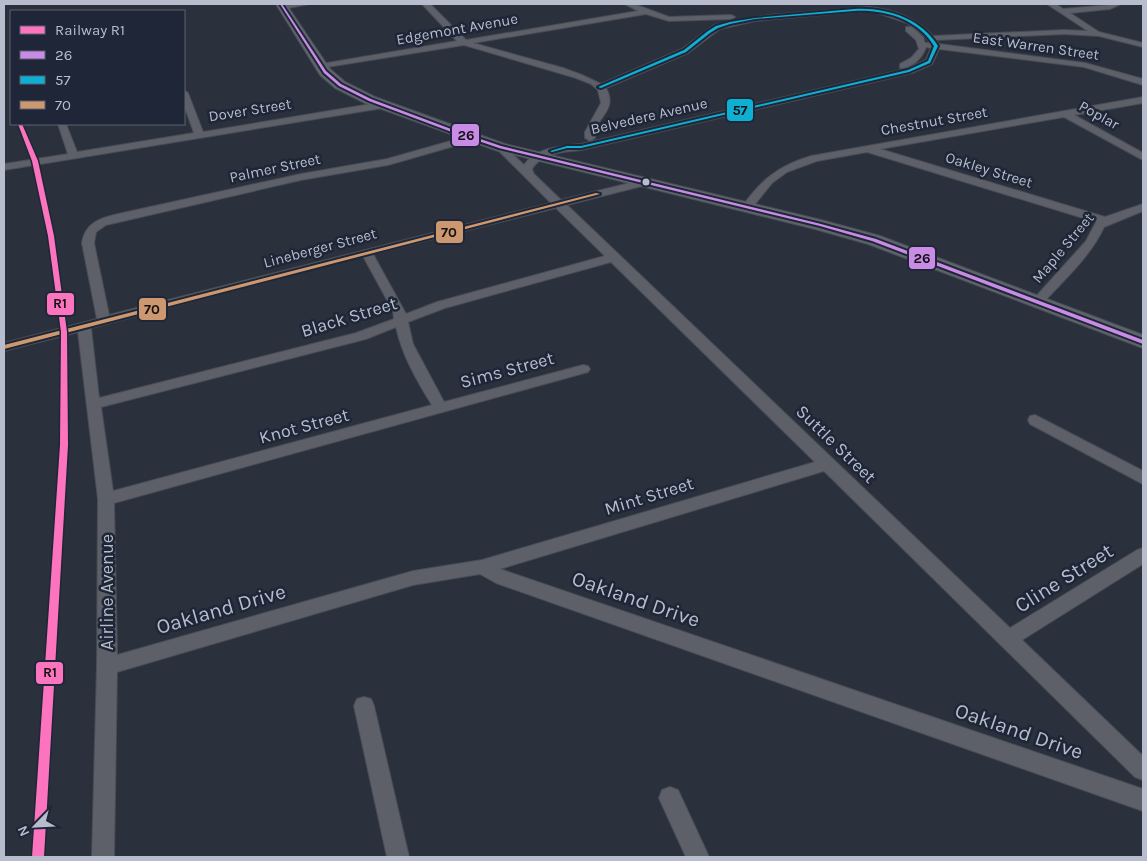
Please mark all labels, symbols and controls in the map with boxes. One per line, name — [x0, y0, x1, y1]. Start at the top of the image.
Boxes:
street label: Edgemont Avenue — [395, 9, 519, 49]
legend — [10, 10, 185, 125]
text: Railway R1 — [55, 21, 125, 39]
street label: East Warren Street — [972, 28, 1101, 64]
text: 26 — [55, 46, 72, 64]
text: 57 — [55, 71, 71, 89]
street label: Belvedere Avenue — [589, 94, 709, 138]
street label: Dover Street — [207, 95, 293, 125]
text: 70 — [55, 96, 71, 114]
street label: Poplar — [1076, 97, 1123, 134]
line badge: 57 — [726, 98, 754, 122]
text: 57 — [732, 102, 748, 119]
street label: Chestnut Street — [879, 103, 989, 139]
line badge: 26 — [451, 123, 480, 147]
text: 26 — [458, 127, 474, 144]
street label: Oakley Street — [943, 148, 1035, 192]
street label: Palmer Street — [228, 149, 323, 186]
unlabelled marker — [641, 177, 651, 187]
street label: Maple Street — [1028, 209, 1098, 287]
line badge: 70 — [435, 220, 464, 244]
street label: Lineberger Street — [261, 224, 379, 272]
text: 70 — [441, 224, 457, 241]
line badge: 26 — [908, 246, 936, 270]
text: 26 — [914, 250, 930, 267]
line badge: R1 — [46, 292, 75, 316]
street label: Black Street — [298, 292, 400, 342]
text: R1 — [53, 295, 67, 312]
line badge: 70 — [138, 297, 167, 321]
text: 70 — [144, 301, 160, 318]
street label: Sims Street — [458, 347, 557, 393]
street label: Suttle Street — [791, 400, 881, 488]
street label: Knot Street — [257, 403, 352, 449]
street label: Mint Street — [602, 472, 696, 520]
street label: Airline Avenue — [96, 534, 118, 650]
street label: Cline Street — [1011, 538, 1118, 618]
street label: Oakland Drive — [569, 566, 703, 632]
street label: Oakland Drive — [154, 579, 288, 639]
line badge: R1 — [35, 661, 64, 685]
text: R1 — [43, 664, 57, 681]
street label: Oakland Drive — [952, 698, 1086, 764]
north arrow — [10, 801, 60, 851]
text: N — [14, 823, 33, 839]

